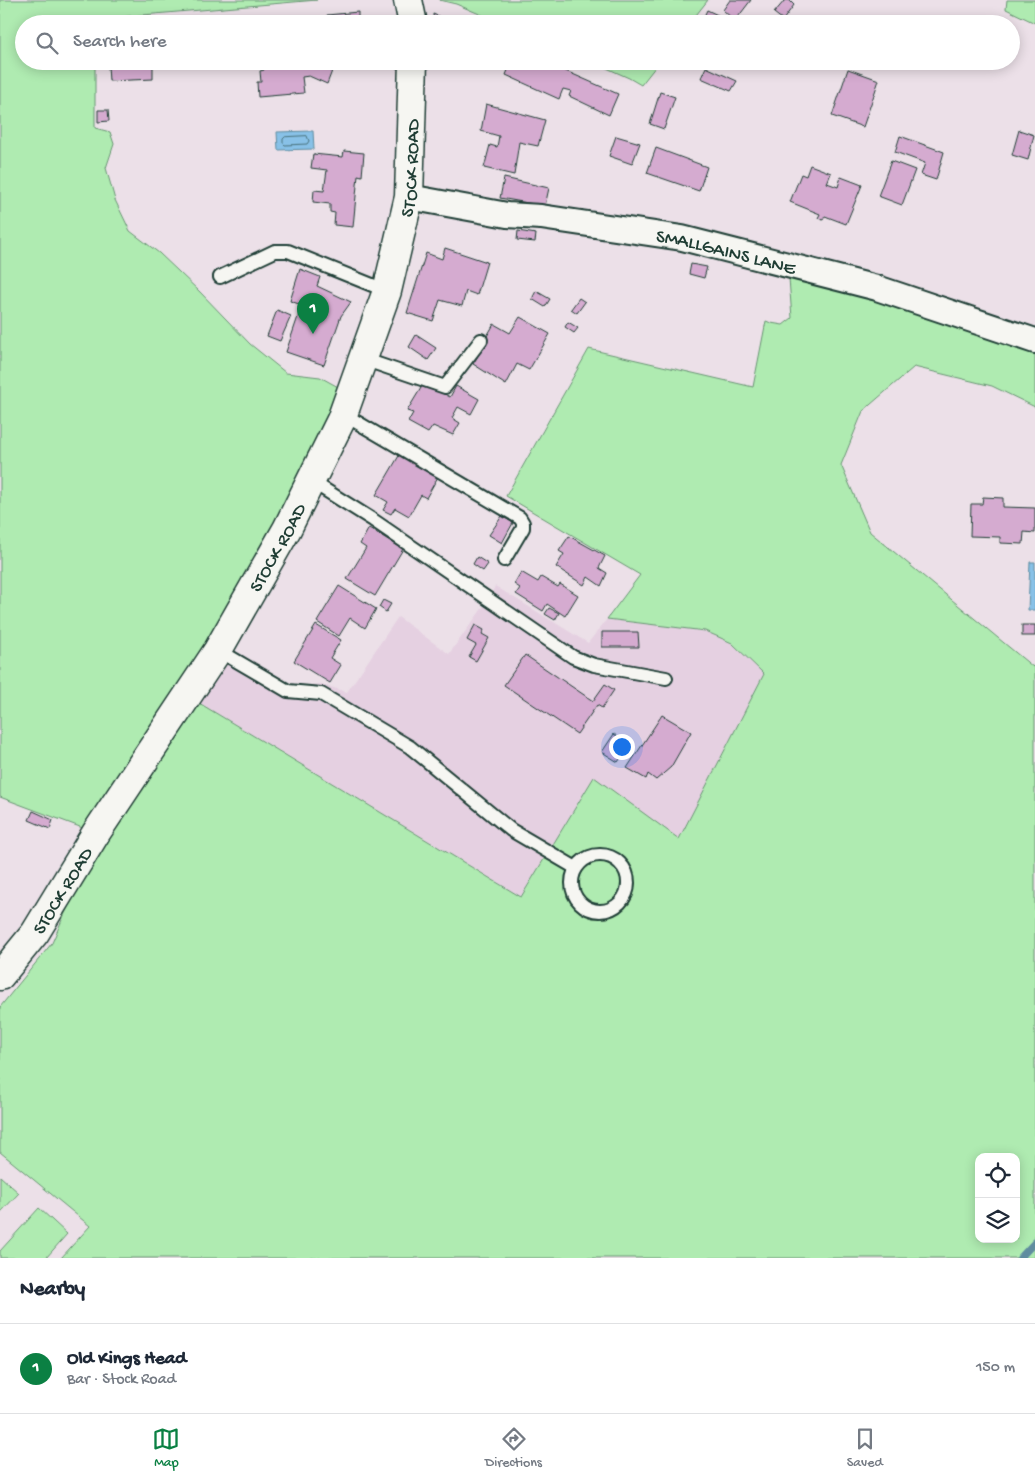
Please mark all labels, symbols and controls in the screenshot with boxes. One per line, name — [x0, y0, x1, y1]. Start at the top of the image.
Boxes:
search box — [15, 15, 1020, 70]
icon: search — [33, 29, 61, 57]
text: Search here — [73, 31, 167, 54]
street label: STOCK ROAD — [397, 118, 426, 220]
street label: SMALLGAINS LANE — [654, 226, 799, 282]
pin: 1 — [297, 293, 329, 334]
street label: STOCK ROAD — [245, 500, 313, 597]
your location — [609, 734, 635, 760]
street label: STOCK ROAD — [29, 843, 100, 939]
map controls — [975, 1153, 1020, 1243]
button: locate — [975, 1153, 1020, 1198]
button: layers — [975, 1198, 1020, 1243]
text: Nearby — [20, 1278, 85, 1303]
text: Old Kings Head — [67, 1348, 187, 1371]
text: 1 — [33, 1359, 39, 1378]
text: 150 m — [976, 1359, 1015, 1378]
text: Bar · Stock Road — [67, 1371, 176, 1390]
tab: Map — [152, 1425, 180, 1472]
tab: Directions — [485, 1425, 542, 1472]
tab: Saved — [847, 1425, 883, 1472]

